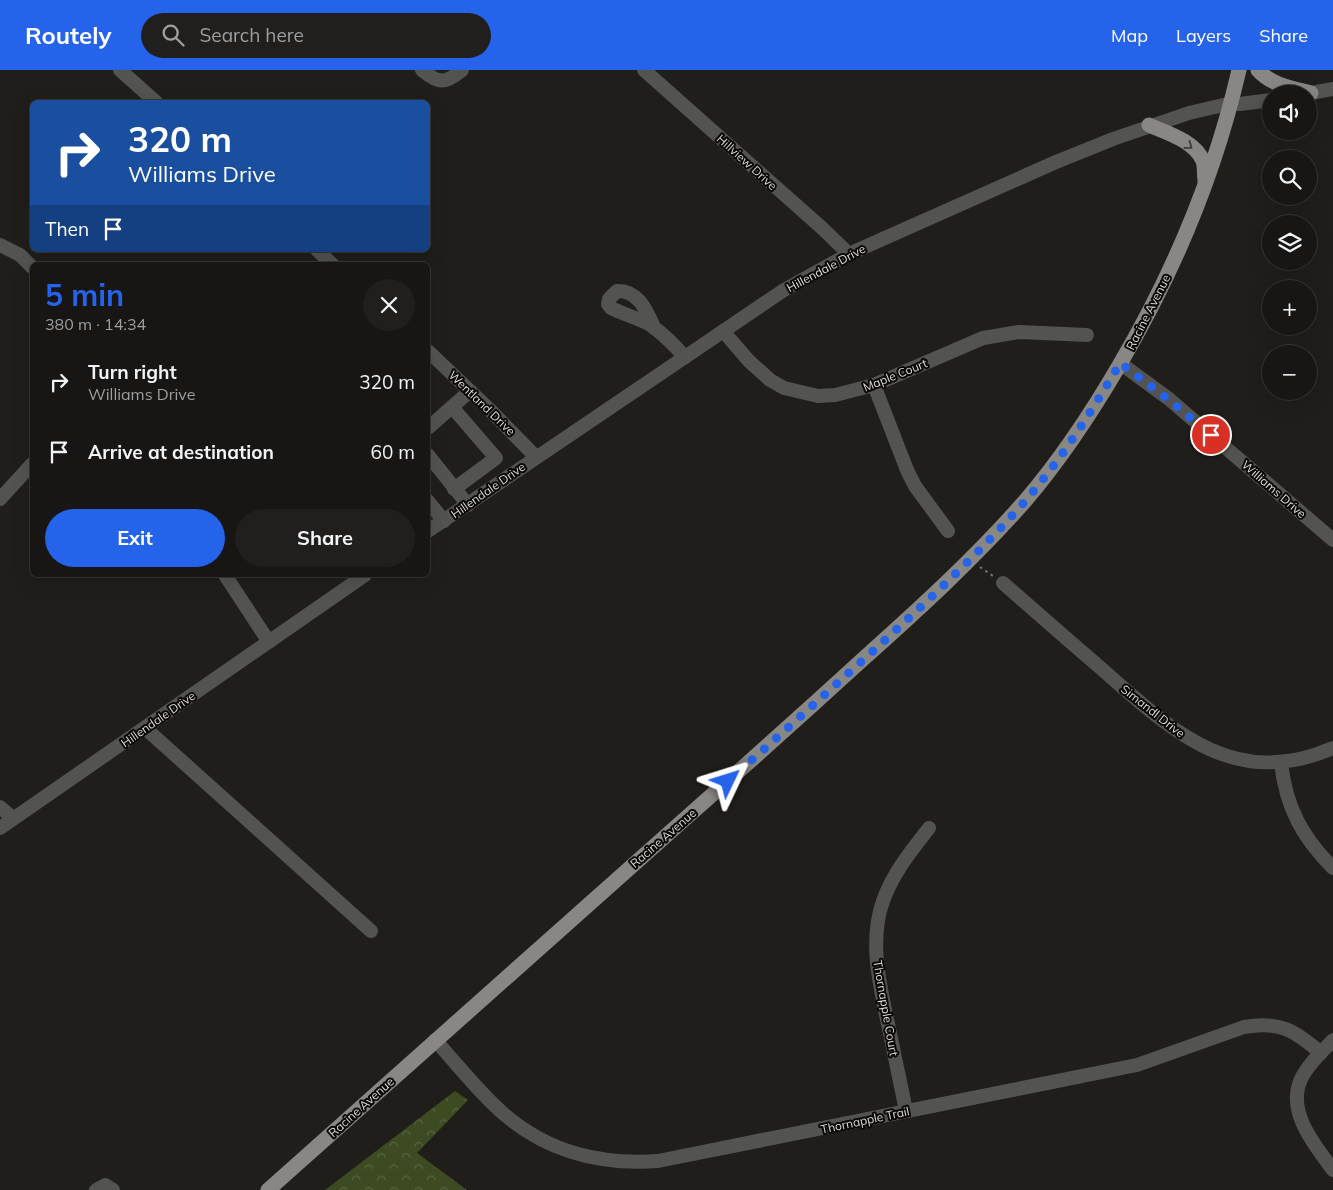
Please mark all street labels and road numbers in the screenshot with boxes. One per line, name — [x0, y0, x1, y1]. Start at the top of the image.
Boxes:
street label: Hillview Drive — [714, 131, 780, 193]
street label: Hillendale Drive — [784, 241, 868, 295]
street label: Racine Avenue — [1123, 272, 1173, 352]
street label: Maple Court — [861, 355, 929, 395]
street label: Wentland Drive — [446, 367, 518, 439]
street label: Williams Drive — [1239, 457, 1309, 521]
street label: Hillendale Drive — [448, 459, 528, 521]
street label: Simandl Drive — [1118, 681, 1188, 741]
street label: Hillendale Drive — [118, 688, 198, 750]
street label: Racine Avenue — [627, 805, 699, 871]
street label: Thornapple Court — [870, 959, 902, 1057]
street label: Racine Avenue — [325, 1074, 397, 1140]
street label: Thornapple Trail — [819, 1103, 911, 1137]

